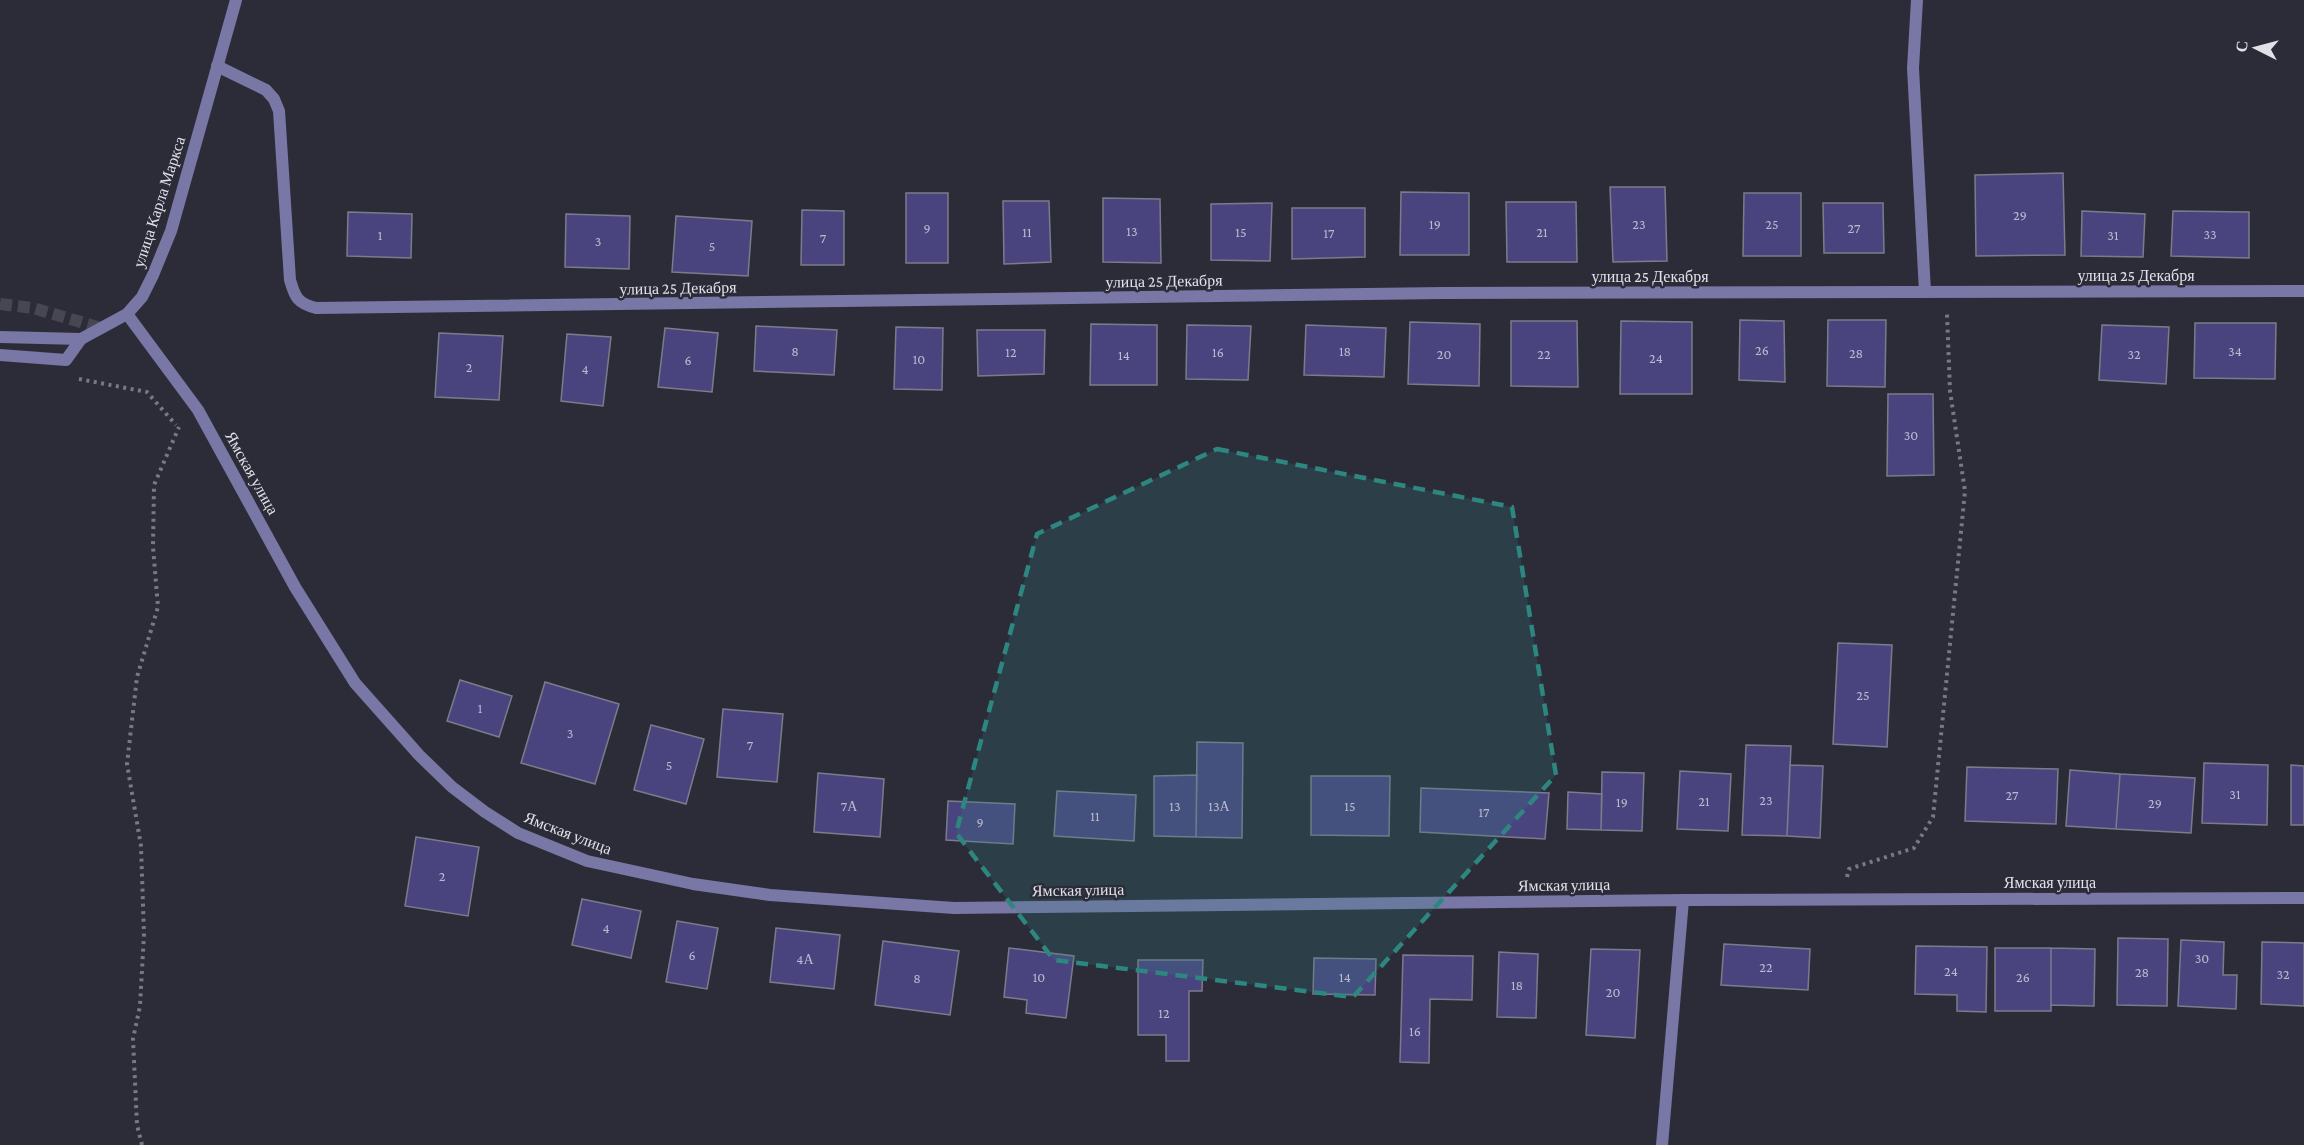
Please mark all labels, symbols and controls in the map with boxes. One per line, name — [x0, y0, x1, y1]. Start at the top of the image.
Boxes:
north arrow — [2226, 18, 2286, 78]
text: С — [2233, 40, 2251, 53]
street label: улица Карла Маркса — [130, 134, 189, 270]
house number: 29 — [2013, 207, 2027, 223]
house number: 19 — [1429, 216, 1441, 232]
house number: 23 — [1632, 216, 1646, 232]
house number: 25 — [1765, 216, 1779, 232]
house number: 9 — [923, 220, 931, 236]
house number: 27 — [1848, 220, 1861, 236]
house number: 13 — [1126, 223, 1138, 239]
house number: 11 — [1022, 224, 1032, 240]
house number: 15 — [1235, 224, 1247, 240]
house number: 21 — [1536, 224, 1548, 240]
house number: 17 — [1323, 225, 1335, 241]
house number: 33 — [2203, 226, 2217, 242]
house number: 1 — [378, 227, 383, 243]
house number: 31 — [2107, 227, 2119, 243]
house number: 7 — [820, 230, 827, 246]
house number: 3 — [595, 233, 601, 249]
house number: 5 — [709, 238, 715, 254]
street label: улица 25 Декабря — [2077, 267, 2195, 285]
street label: улица 25 Декабря — [1591, 268, 1709, 286]
street label: улица 25 Декабря — [1105, 271, 1223, 292]
street label: улица 25 Декабря — [619, 278, 737, 299]
house number: 26 — [1755, 342, 1769, 358]
house number: 8 — [791, 343, 799, 359]
house number: 18 — [1339, 343, 1351, 359]
house number: 34 — [2228, 343, 2242, 359]
house number: 12 — [1005, 344, 1017, 360]
house number: 16 — [1212, 344, 1224, 360]
house number: 28 — [1849, 345, 1863, 361]
house number: 20 — [1437, 346, 1451, 362]
house number: 22 — [1537, 346, 1551, 362]
house number: 32 — [2127, 346, 2141, 362]
house number: 14 — [1118, 347, 1130, 363]
house number: 24 — [1649, 350, 1663, 366]
house number: 10 — [913, 351, 925, 367]
house number: 6 — [684, 352, 692, 368]
house number: 2 — [466, 359, 473, 375]
house number: 4 — [581, 361, 589, 377]
house number: 30 — [1904, 427, 1918, 443]
street label: Ямская улица — [221, 428, 282, 518]
house number: 25 — [1856, 687, 1870, 703]
house number: 1 — [478, 700, 483, 716]
house number: 3 — [567, 725, 573, 741]
house number: 7 — [747, 737, 754, 753]
house number: 5 — [666, 757, 672, 773]
house number: 31 — [2229, 786, 2241, 802]
house number: 27 — [2006, 787, 2019, 803]
house number: 23 — [1759, 792, 1773, 808]
house number: 21 — [1698, 793, 1710, 809]
house number: 19 — [1616, 794, 1628, 810]
house number: 29 — [2148, 795, 2162, 811]
house number: 7А — [841, 798, 858, 814]
house number: 13 — [1169, 798, 1181, 814]
house number: 13А — [1208, 798, 1231, 814]
house number: 15 — [1344, 798, 1356, 814]
house number: 17 — [1478, 804, 1490, 820]
house number: 11 — [1090, 808, 1100, 824]
street label: Ямская улица — [521, 809, 614, 858]
house number: 9 — [976, 814, 984, 830]
house number: 2 — [439, 868, 446, 884]
street label: Ямская улица — [2004, 874, 2096, 892]
street label: Ямская улица — [1518, 876, 1610, 895]
street label: Ямская улица — [1032, 881, 1124, 900]
house number: 4 — [602, 920, 610, 936]
house number: 6 — [688, 947, 696, 963]
house number: 30 — [2195, 950, 2209, 966]
house number: 4А — [796, 951, 815, 967]
house number: 22 — [1759, 959, 1773, 975]
house number: 24 — [1944, 963, 1958, 979]
house number: 28 — [2135, 964, 2149, 980]
house number: 32 — [2276, 966, 2290, 982]
house number: 10 — [1033, 969, 1045, 985]
house number: 14 — [1339, 969, 1351, 985]
house number: 26 — [2016, 969, 2030, 985]
house number: 8 — [913, 970, 921, 986]
house number: 18 — [1511, 977, 1523, 993]
house number: 20 — [1606, 984, 1620, 1000]
house number: 12 — [1158, 1005, 1170, 1021]
house number: 16 — [1409, 1023, 1421, 1039]

